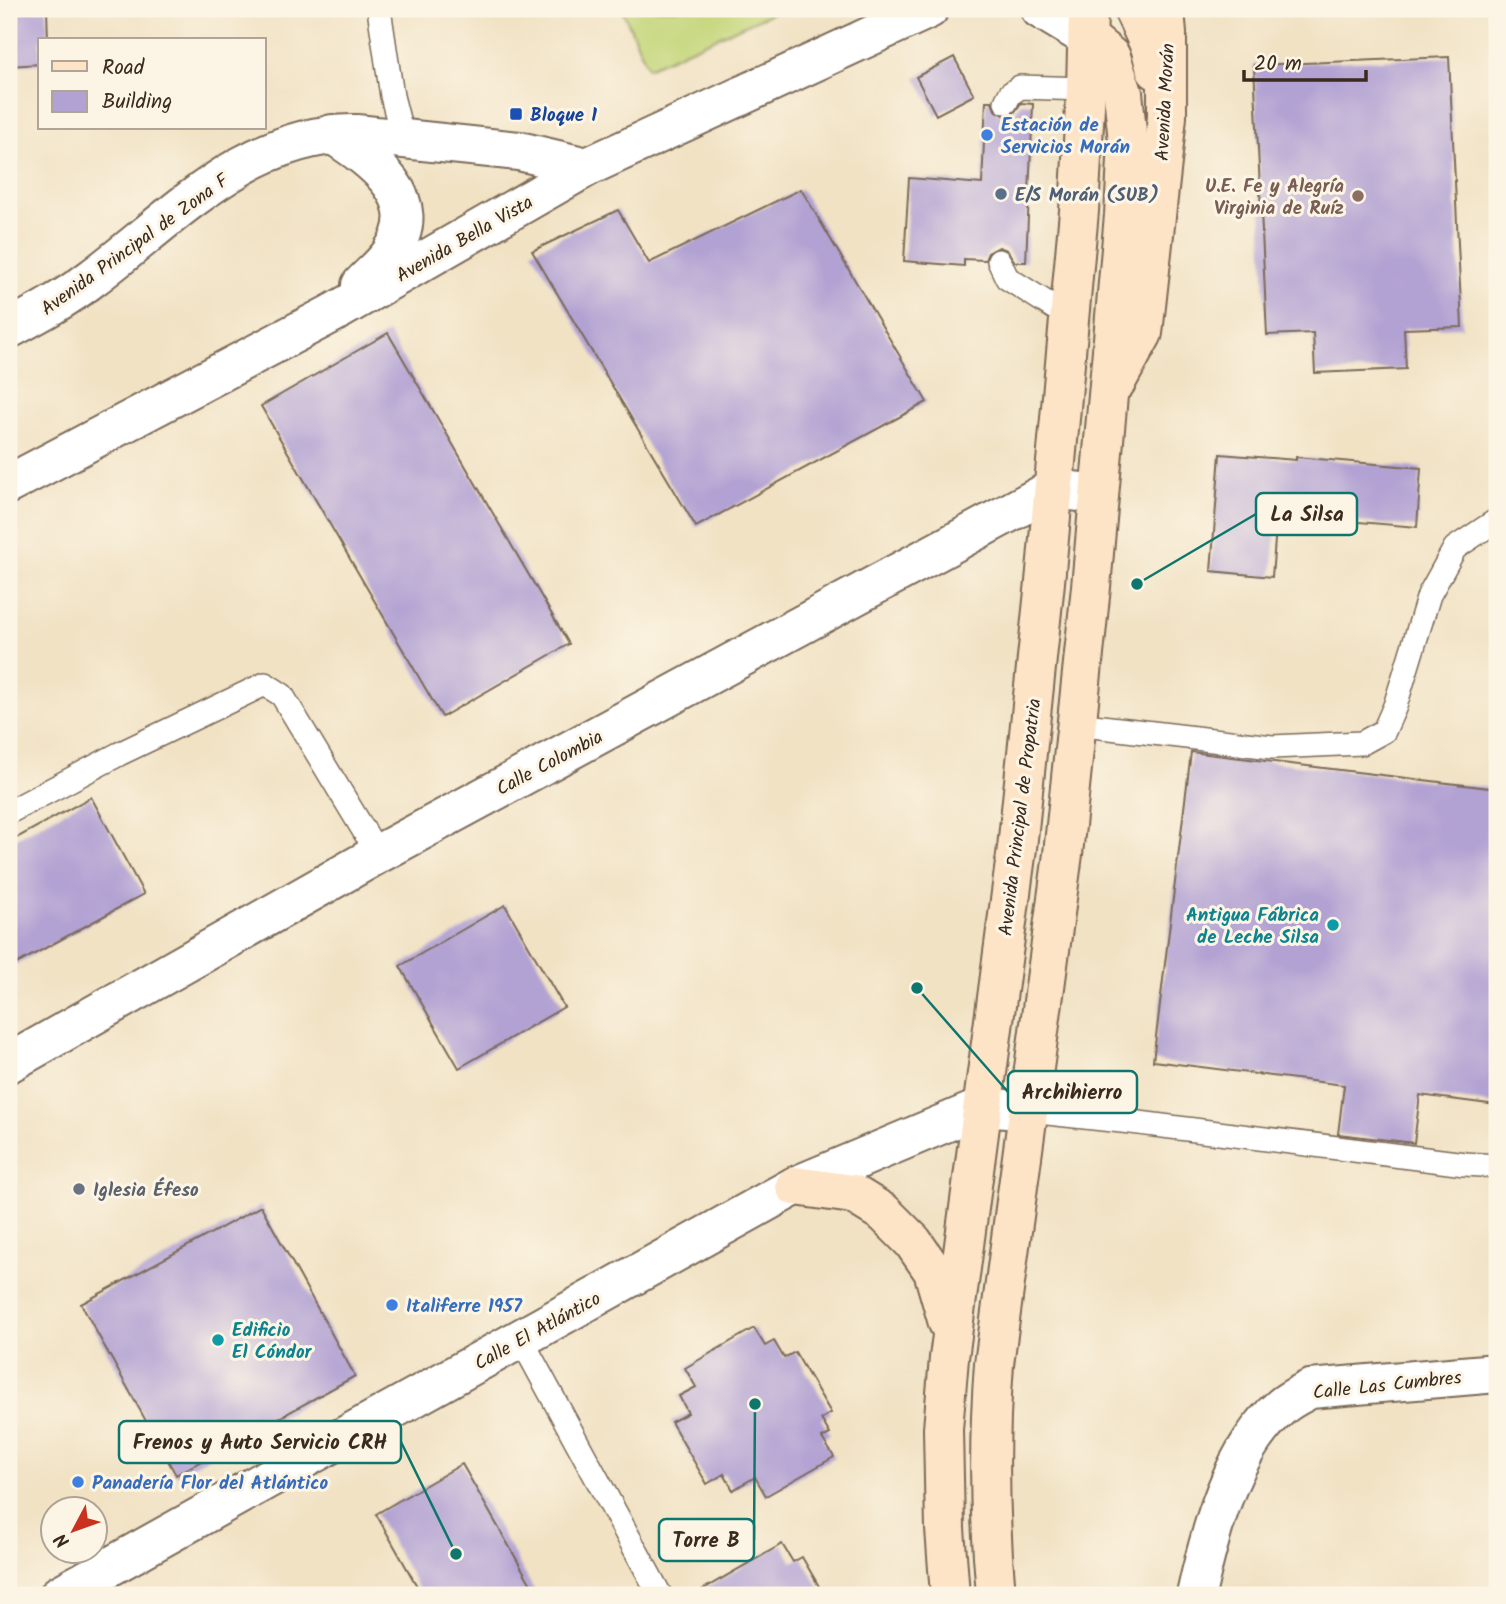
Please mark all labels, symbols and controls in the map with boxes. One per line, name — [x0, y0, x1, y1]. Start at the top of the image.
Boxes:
legend — [38, 38, 266, 130]
scale bar — [1244, 38, 1366, 82]
street label: Avenida Morán — [1148, 43, 1184, 162]
text: 20 m — [1254, 48, 1302, 81]
text: Road — [102, 52, 145, 85]
text: Building — [102, 86, 172, 119]
place label: Bloque 1 — [530, 101, 597, 131]
marker: Bloque 1 — [508, 106, 524, 122]
place label: Estación de Servicios Morán — [1001, 111, 1130, 163]
marker: Estación de Servicios Morán — [979, 127, 995, 143]
street label: Avenida Principal de Zona F — [35, 166, 237, 324]
place label: U.E. Fe y Alegría Virginia de Ruíz — [1205, 172, 1344, 224]
place label: E/S Morán (SUB) — [1015, 181, 1159, 211]
marker: E/S Morán (SUB) — [993, 186, 1009, 202]
street label: Avenida Bella Vista — [391, 188, 539, 291]
marker: U.E. Fe y Alegría Virginia de Ruíz — [1350, 188, 1366, 204]
callout: La Silsa — [1256, 493, 1357, 535]
text: La Silsa — [1270, 499, 1344, 532]
street label: Avenida Principal de Propatria — [992, 697, 1050, 938]
street label: Calle Colombia — [491, 723, 609, 805]
place label: Antigua Fábrica de Leche Silsa — [1186, 901, 1319, 953]
marker: Antigua Fábrica de Leche Silsa — [1325, 917, 1341, 933]
callout: Archihierro — [1008, 1071, 1137, 1113]
text: Archihierro — [1022, 1077, 1123, 1110]
place label: Iglesia Éfeso — [93, 1176, 199, 1206]
marker: Iglesia Éfeso — [71, 1181, 87, 1197]
street label: Calle El Atlántico — [469, 1285, 607, 1379]
place label: Italiferre 1957 — [406, 1292, 523, 1322]
marker: Italiferre 1957 — [384, 1297, 400, 1313]
place label: Edificio El Cóndor — [232, 1316, 313, 1368]
marker: Edificio El Cóndor — [210, 1332, 226, 1348]
street label: Calle Las Cumbres — [1311, 1363, 1463, 1409]
callout: Frenos y Auto Servicio CRH — [119, 1421, 401, 1463]
text: Frenos y Auto Servicio CRH — [133, 1427, 387, 1460]
place label: Panadería Flor del Atlántico — [92, 1469, 329, 1499]
marker: Panadería Flor del Atlántico — [70, 1474, 86, 1490]
north arrow — [38, 1496, 108, 1566]
callout: Torre B — [659, 1519, 754, 1561]
text: N — [47, 1525, 78, 1554]
text: Torre B — [672, 1525, 740, 1558]

